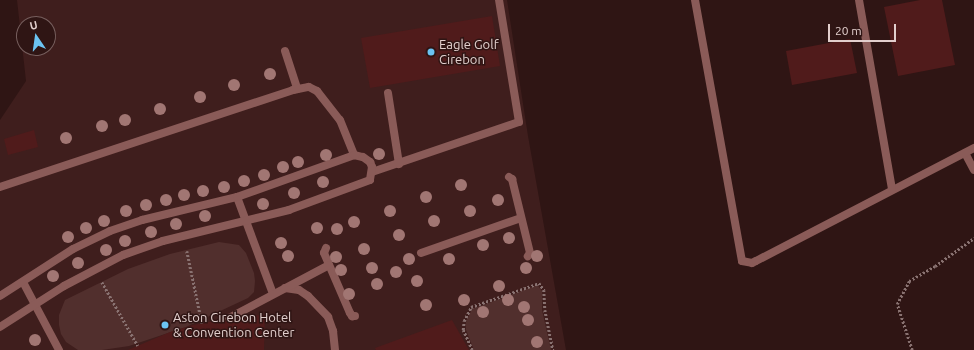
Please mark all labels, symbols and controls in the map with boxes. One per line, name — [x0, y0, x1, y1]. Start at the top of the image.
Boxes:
north arrow — [16, 16, 56, 56]
scale bar — [830, 16, 898, 42]
text: U — [28, 19, 39, 32]
text: 20 m — [835, 24, 862, 37]
place label: Eagle Golf Cirebon — [439, 37, 499, 68]
marker: Eagle Golf Cirebon — [426, 47, 436, 57]
place label: Aston Cirebon Hotel & Convention Center — [173, 310, 294, 341]
marker: Aston Cirebon Hotel & Convention Center — [160, 320, 170, 330]

